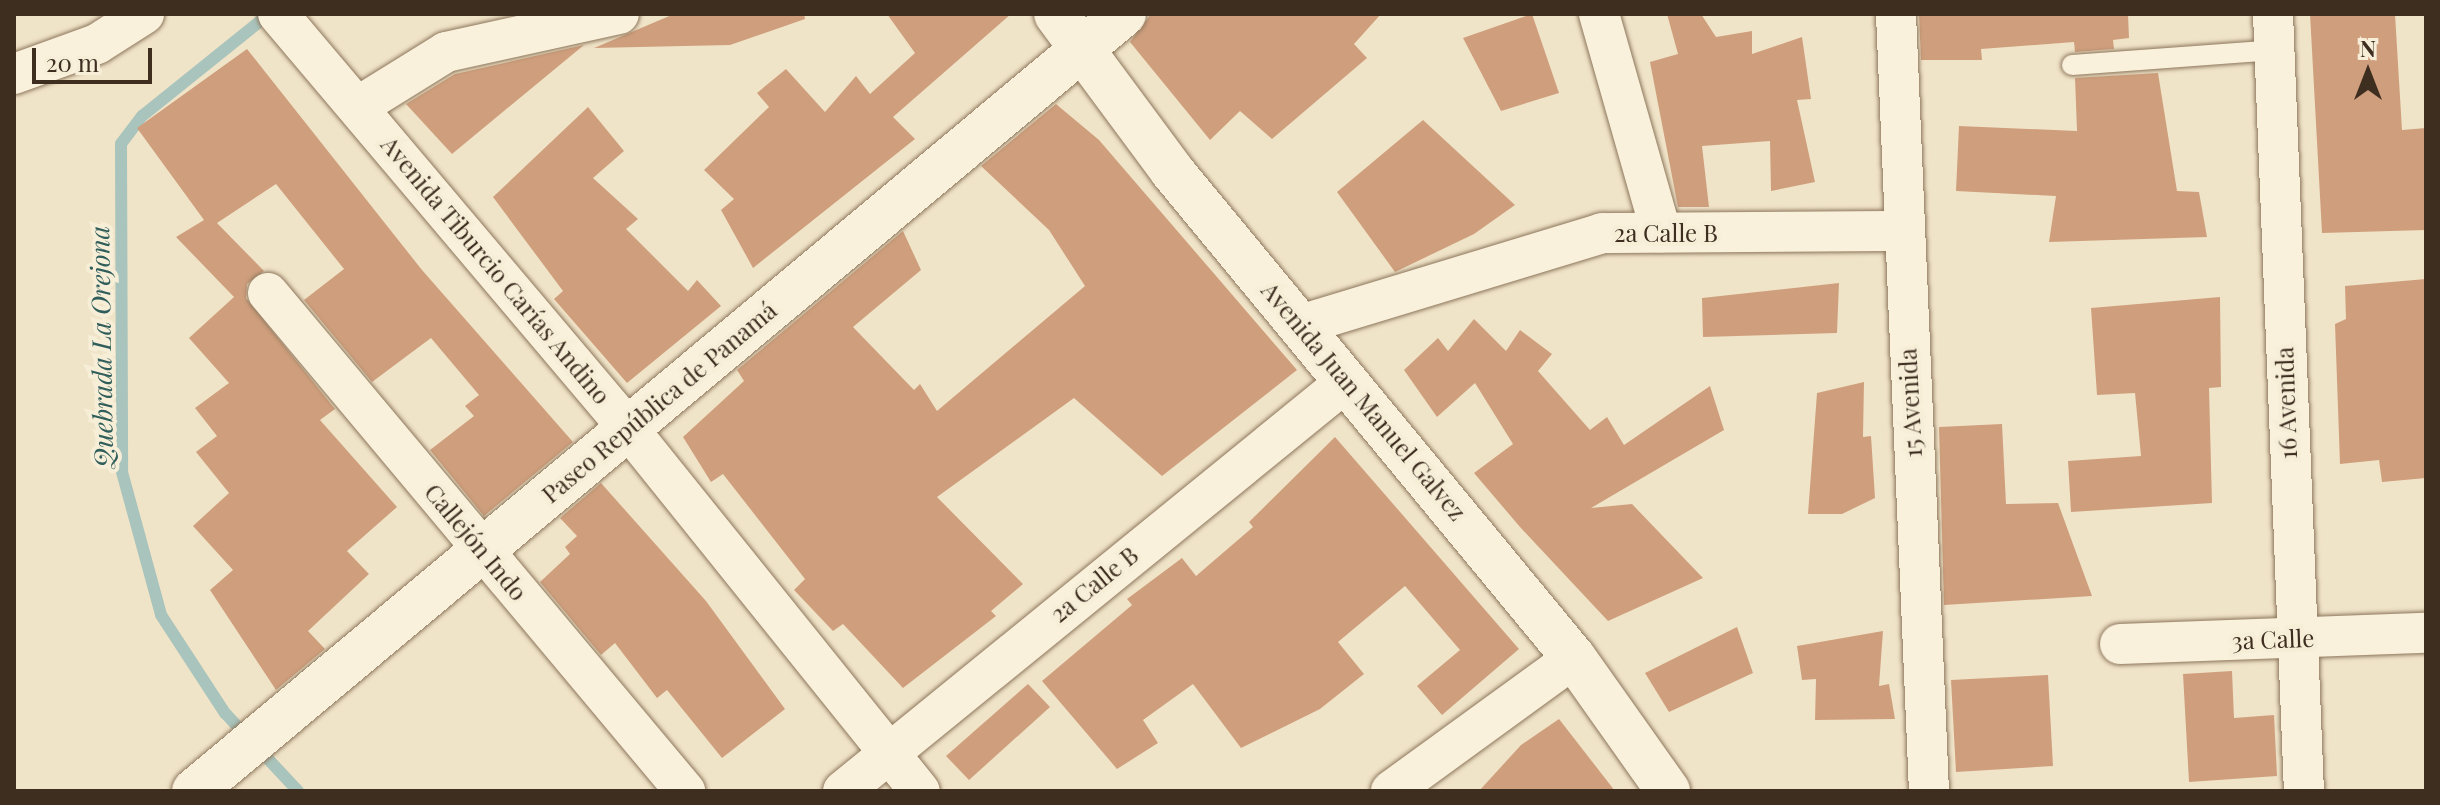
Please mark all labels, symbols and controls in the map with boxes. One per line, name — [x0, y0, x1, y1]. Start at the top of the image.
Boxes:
scale bar — [36, 32, 156, 82]
north arrow — [2328, 32, 2408, 112]
text: N — [2360, 33, 2376, 63]
text: 20 m — [46, 46, 99, 78]
street label: Avenida Tiburcio Carías Andino — [375, 130, 617, 410]
street label: 2a Calle B — [1614, 219, 1718, 247]
water label: Quebrada La Orejona — [83, 226, 119, 468]
street label: Avenida Juan Manuel Galvez — [1256, 276, 1472, 526]
street label: Paseo República de Panamá — [536, 295, 782, 509]
street label: 16 Avenida — [2270, 346, 2302, 460]
street label: 15 Avenida — [1893, 347, 1927, 459]
street label: Callejón Indo — [419, 478, 533, 606]
street label: 2a Calle B — [1044, 540, 1144, 628]
street label: 3a Calle — [2231, 623, 2315, 655]

